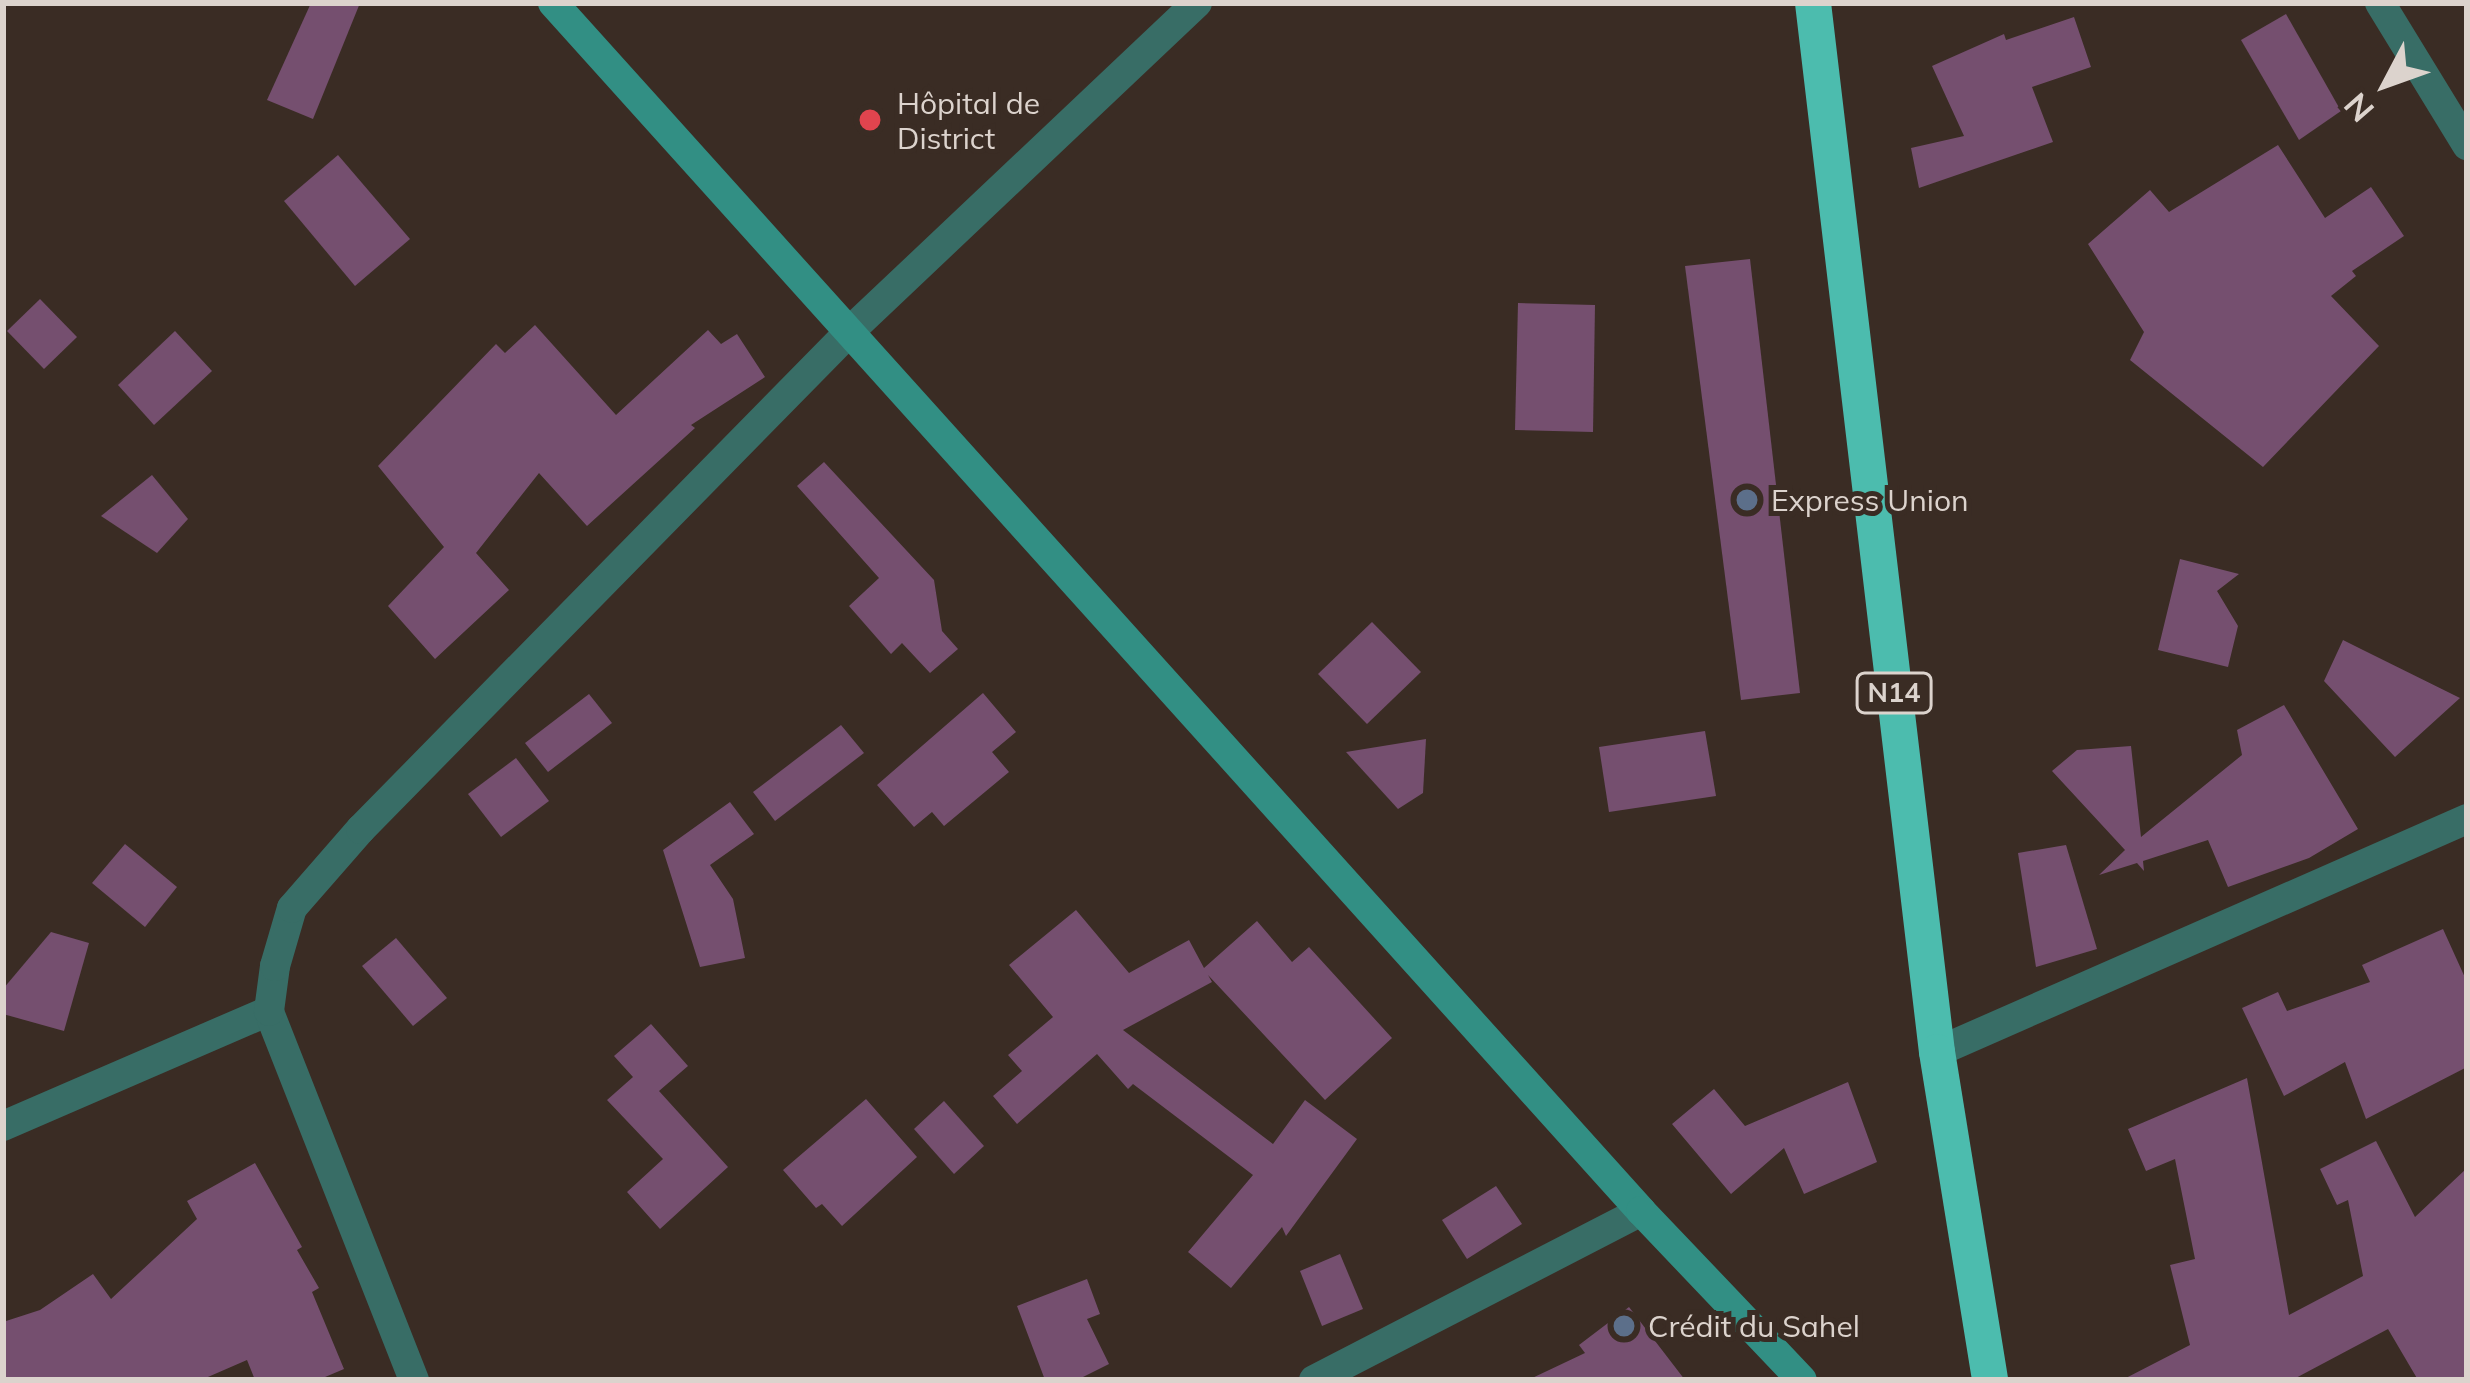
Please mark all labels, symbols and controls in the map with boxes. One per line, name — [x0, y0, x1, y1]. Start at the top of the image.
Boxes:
north arrow — [2326, 24, 2446, 144]
place label: Hôpital de District — [897, 85, 1040, 156]
text: N — [2335, 85, 2382, 131]
marker: Hôpital de District — [854, 104, 886, 136]
place label: Express Union — [1771, 482, 1969, 518]
marker: Express Union — [1734, 487, 1760, 513]
road number: N14 — [1855, 672, 1933, 714]
place label: Crédit du Sahel — [1648, 1308, 1860, 1344]
marker: Crédit du Sahel — [1611, 1313, 1637, 1339]

